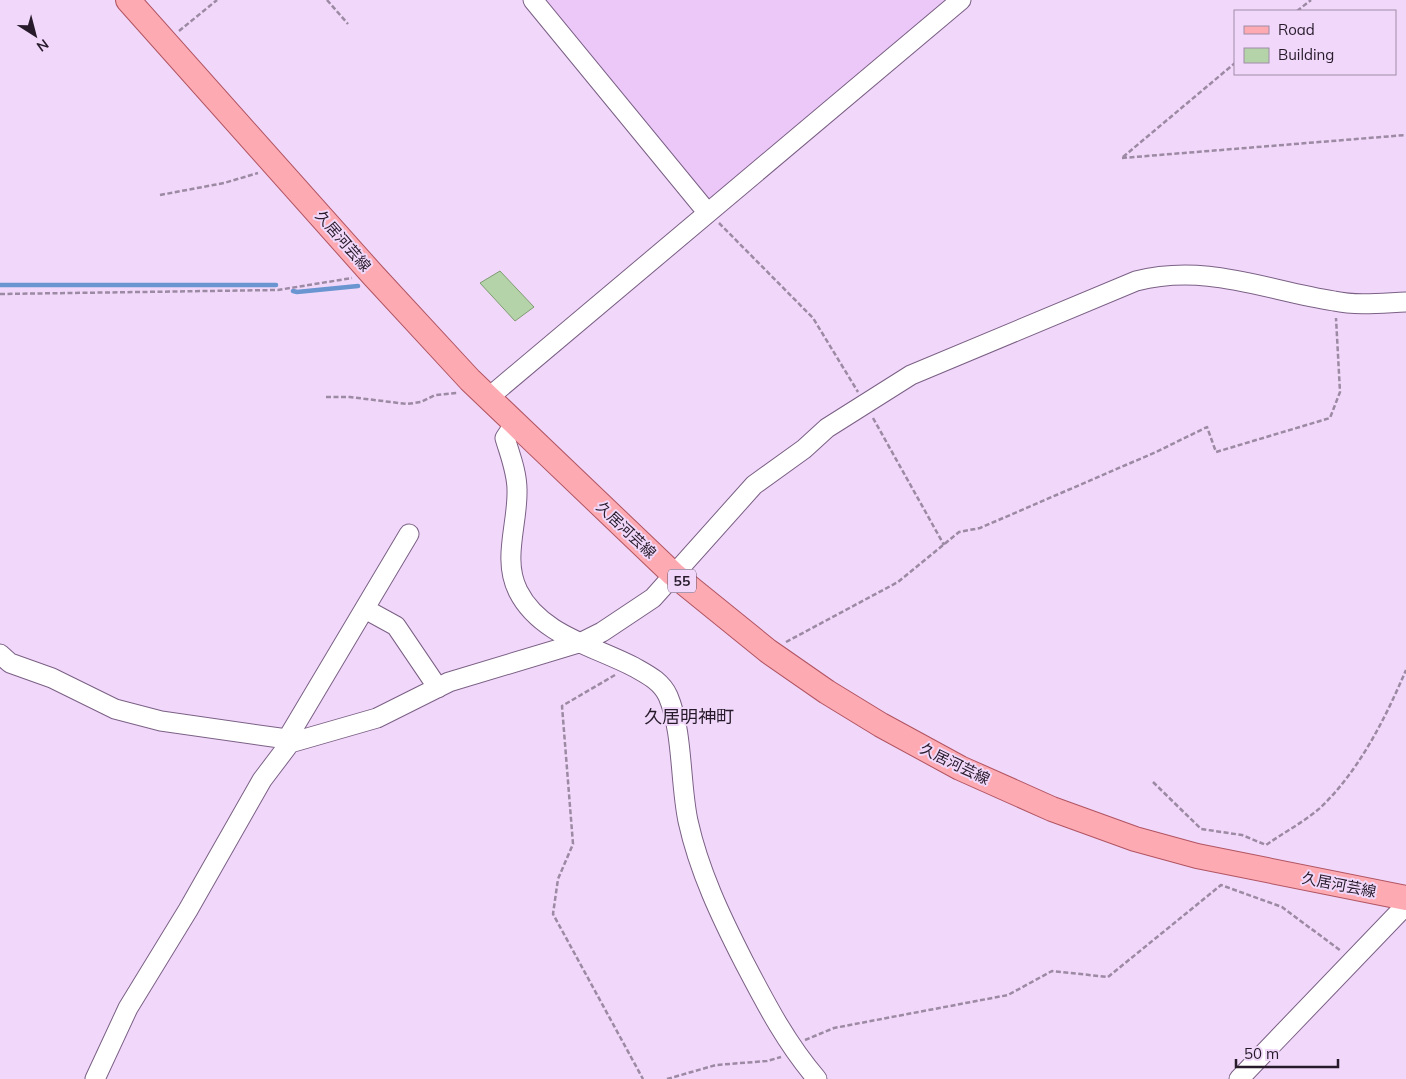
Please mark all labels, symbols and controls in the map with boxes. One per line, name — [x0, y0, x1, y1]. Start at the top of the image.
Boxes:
north arrow — [10, 10, 60, 60]
legend — [1234, 10, 1396, 75]
text: Road — [1278, 20, 1315, 39]
text: N — [33, 35, 52, 56]
text: Building — [1278, 45, 1334, 64]
street label: 久居河芸線 — [312, 206, 375, 275]
street label: 久居河芸線 — [592, 497, 660, 562]
road number: 55 — [668, 570, 696, 592]
district label: 久居明神町 — [644, 705, 734, 728]
street label: 久居河芸線 — [917, 739, 993, 789]
street label: 久居河芸線 — [1300, 868, 1378, 901]
scale bar — [1236, 1036, 1338, 1068]
text: 50 m — [1244, 1044, 1279, 1063]

